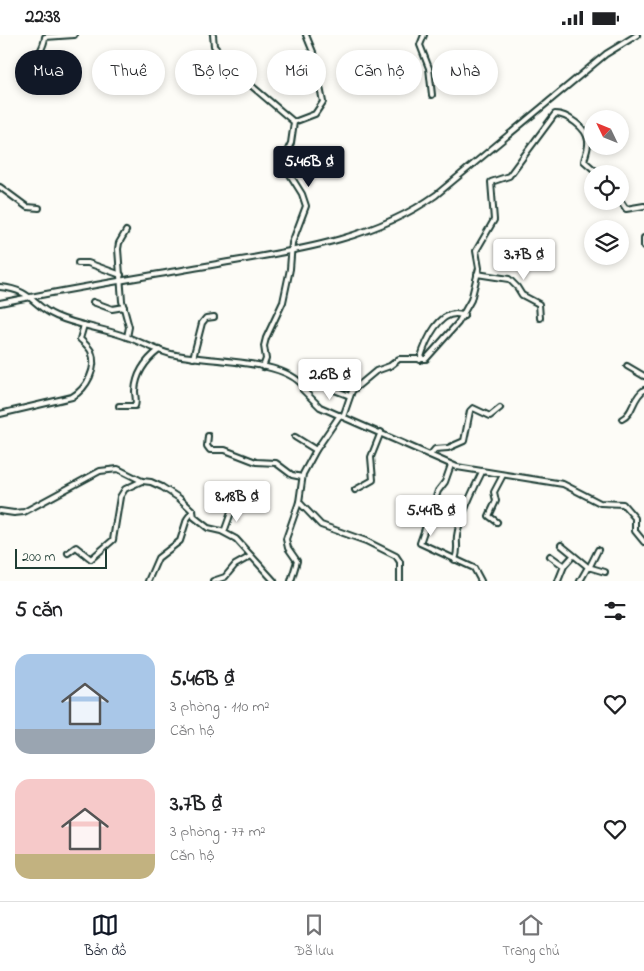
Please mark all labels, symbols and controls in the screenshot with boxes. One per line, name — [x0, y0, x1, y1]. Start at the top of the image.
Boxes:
text: 22:38 — [25, 4, 60, 31]
chip: Mua — [15, 50, 82, 95]
chip: Thuê — [92, 50, 165, 95]
chip: Bộ lọc — [175, 50, 257, 95]
chip: Mới — [267, 50, 326, 95]
chip: Căn hộ — [336, 50, 422, 95]
chip: Nhà — [432, 50, 498, 95]
north arrow — [584, 110, 629, 155]
map controls — [584, 110, 629, 265]
pin: 5.46B ₫ — [263, 145, 355, 188]
text: 5.46B ₫ — [284, 150, 334, 174]
button: locate — [584, 165, 629, 210]
button: layers — [584, 220, 629, 265]
pin: 3.7B ₫ — [483, 239, 565, 281]
text: 3.7B ₫ — [504, 243, 544, 267]
pin: 2.6B ₫ — [289, 359, 371, 401]
text: 2.6B ₫ — [309, 363, 351, 387]
pin: 8.18B ₫ — [191, 481, 283, 523]
text: 8.18B ₫ — [215, 485, 259, 509]
pin: 5.44B ₫ — [385, 495, 477, 537]
text: 5.44B ₫ — [407, 499, 455, 523]
scale bar — [15, 546, 108, 569]
text: 200 m — [22, 547, 55, 568]
text: 5 căn — [15, 596, 63, 626]
icon: filters — [601, 597, 629, 625]
text: 5.46B ₫ — [170, 665, 235, 695]
icon: home — [55, 674, 115, 734]
icon: heart — [601, 690, 629, 718]
text: 3 phòng · 110 m² — [170, 695, 270, 719]
text: Căn hộ — [170, 719, 214, 743]
text: 3.7B ₫ — [170, 790, 222, 820]
icon: home — [55, 799, 115, 859]
icon: heart — [601, 815, 629, 843]
text: 3 phòng · 77 m² — [170, 820, 266, 844]
text: Căn hộ — [170, 844, 214, 868]
tab: Bản đồ — [84, 911, 126, 962]
tab: Đã lưu — [295, 911, 334, 962]
tab: Trang chủ — [502, 911, 560, 962]

